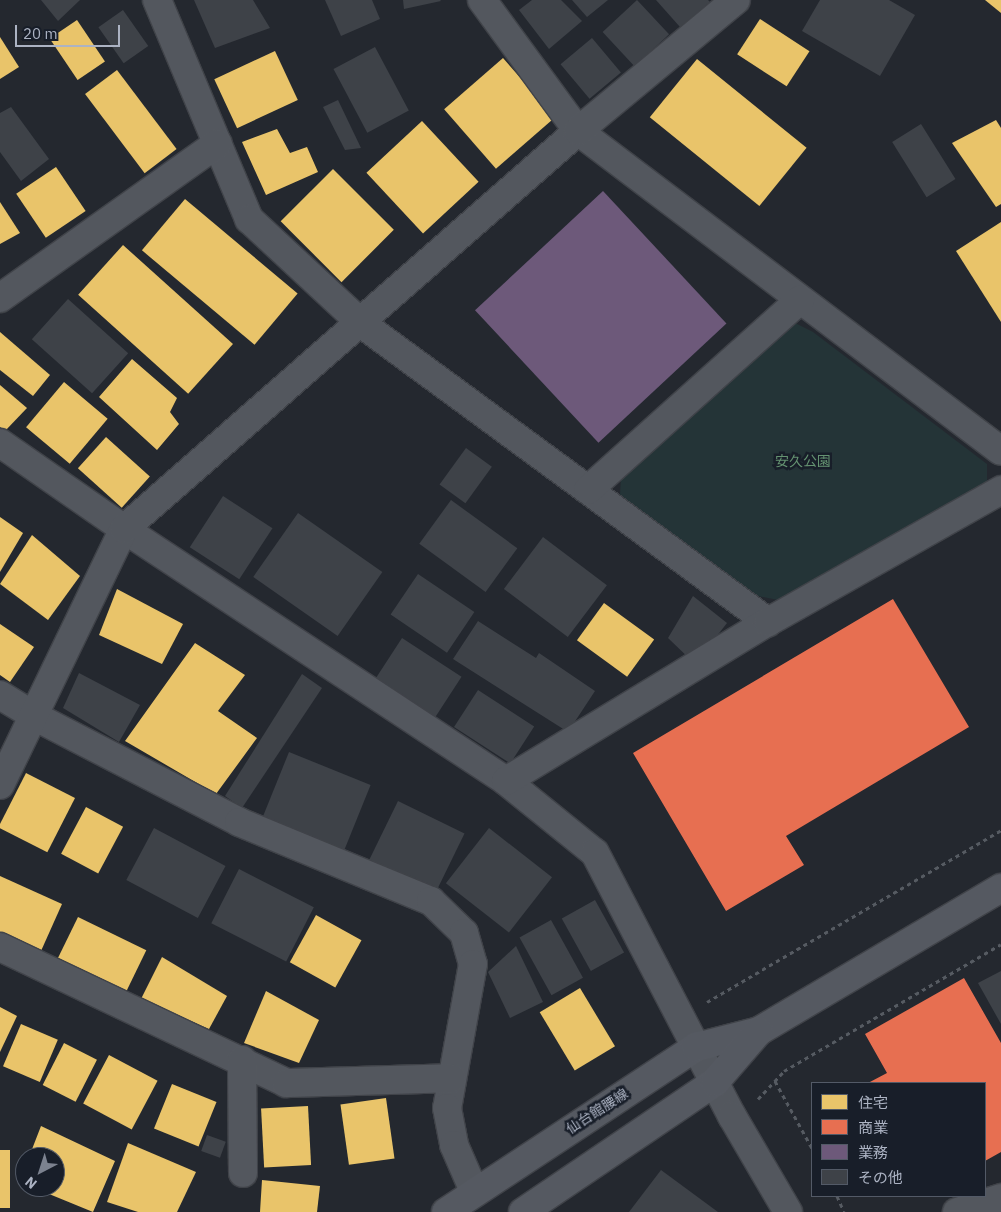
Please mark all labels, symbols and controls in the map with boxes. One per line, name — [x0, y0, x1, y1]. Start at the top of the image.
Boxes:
scale bar — [18, 15, 122, 47]
text: 20 m — [23, 24, 58, 43]
park label: 安久公園 — [775, 453, 831, 469]
legend — [811, 1082, 986, 1197]
street label: 仙台館腰線 — [563, 1085, 631, 1137]
text: 住宅 — [858, 1093, 888, 1112]
text: 商業 — [858, 1118, 888, 1137]
text: 業務 — [858, 1143, 888, 1162]
north arrow — [15, 1147, 65, 1197]
text: その他 — [858, 1168, 903, 1187]
text: N — [21, 1173, 41, 1193]

